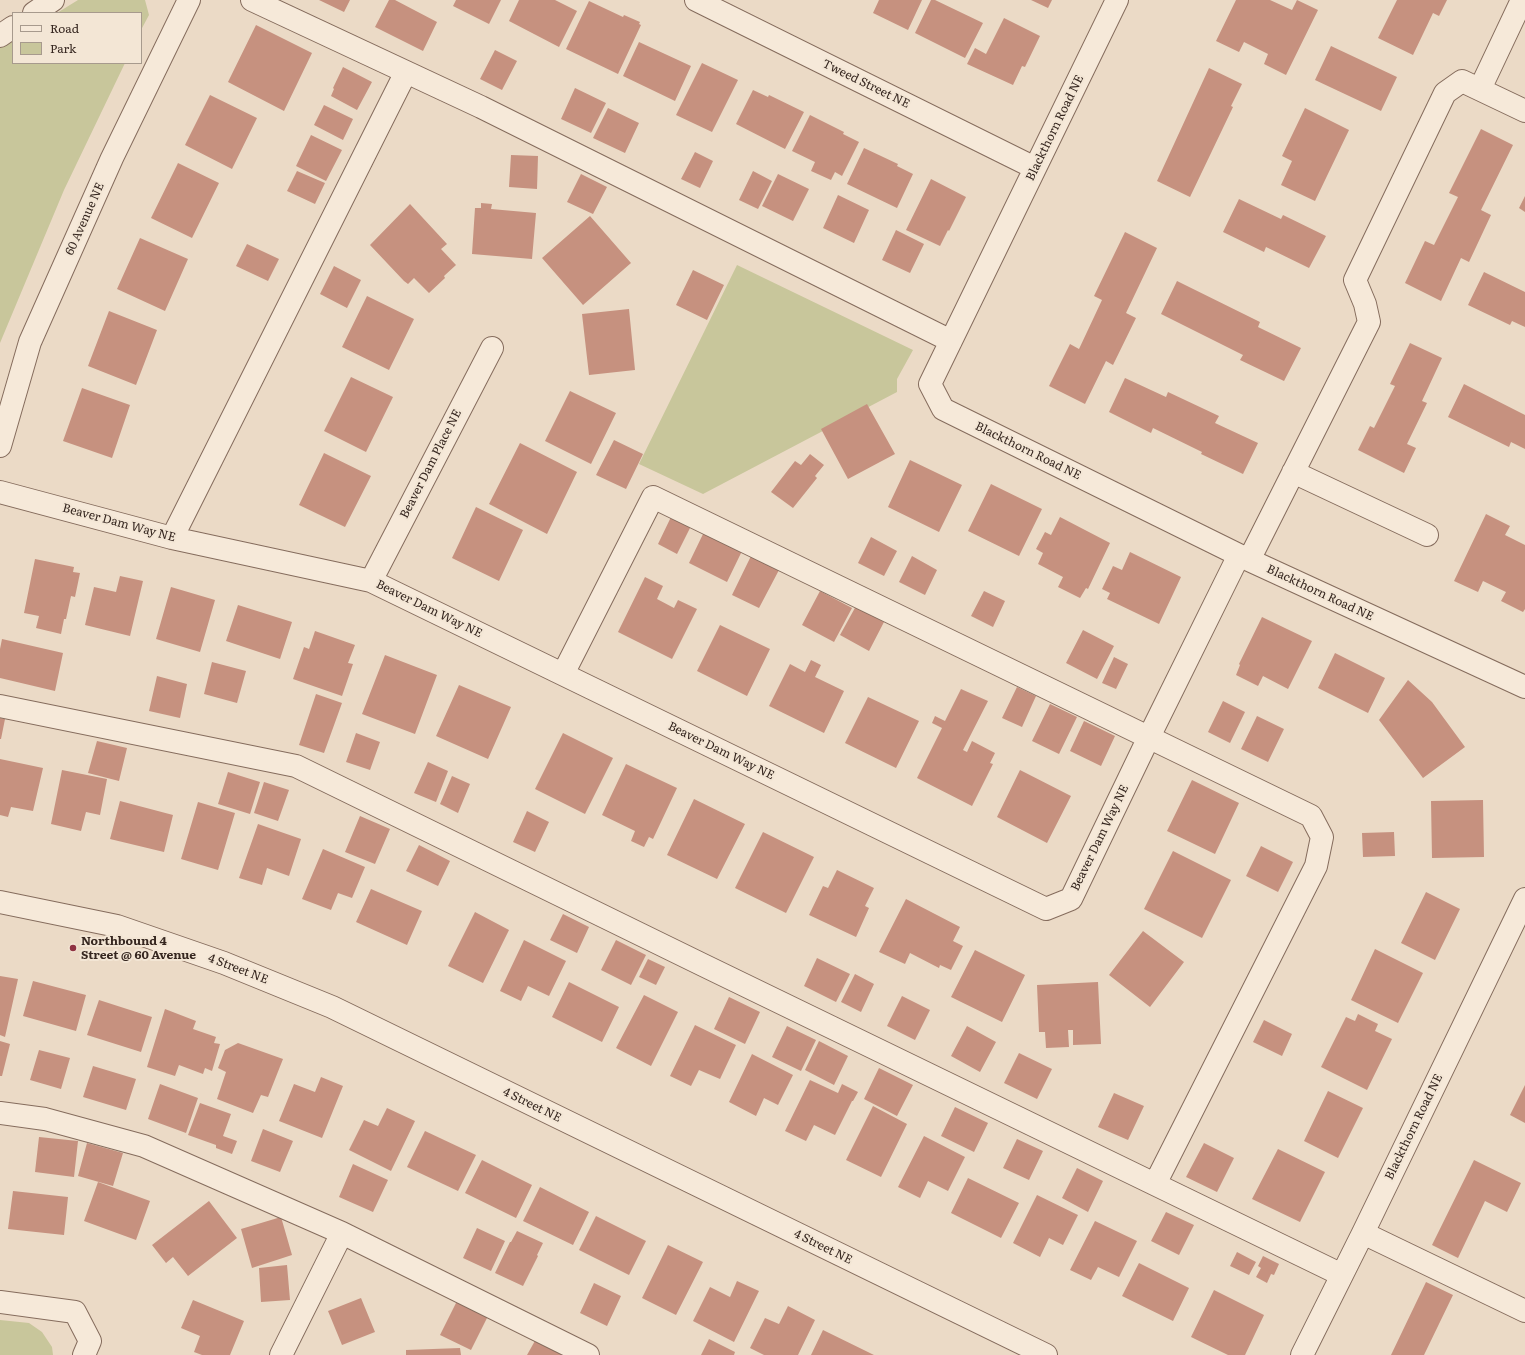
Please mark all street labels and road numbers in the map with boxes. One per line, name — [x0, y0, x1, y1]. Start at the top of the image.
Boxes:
street label: Tweed Street NE — [820, 57, 912, 111]
street label: Blackthorn Road NE — [1023, 73, 1087, 183]
street label: 60 Avenue NE — [63, 180, 107, 258]
street label: Beaver Dam Place NE — [397, 407, 465, 521]
street label: Blackthorn Road NE — [973, 419, 1083, 483]
street label: Beaver Dam Way NE — [61, 501, 177, 545]
street label: Blackthorn Road NE — [1264, 562, 1376, 624]
street label: Beaver Dam Way NE — [374, 577, 484, 641]
street label: Beaver Dam Way NE — [666, 719, 776, 783]
street label: Beaver Dam Way NE — [1068, 783, 1132, 893]
street label: 4 Street NE — [206, 951, 270, 987]
street label: Blackthorn Road NE — [1382, 1072, 1446, 1182]
street label: 4 Street NE — [500, 1085, 564, 1125]
street label: 4 Street NE — [791, 1227, 855, 1267]

